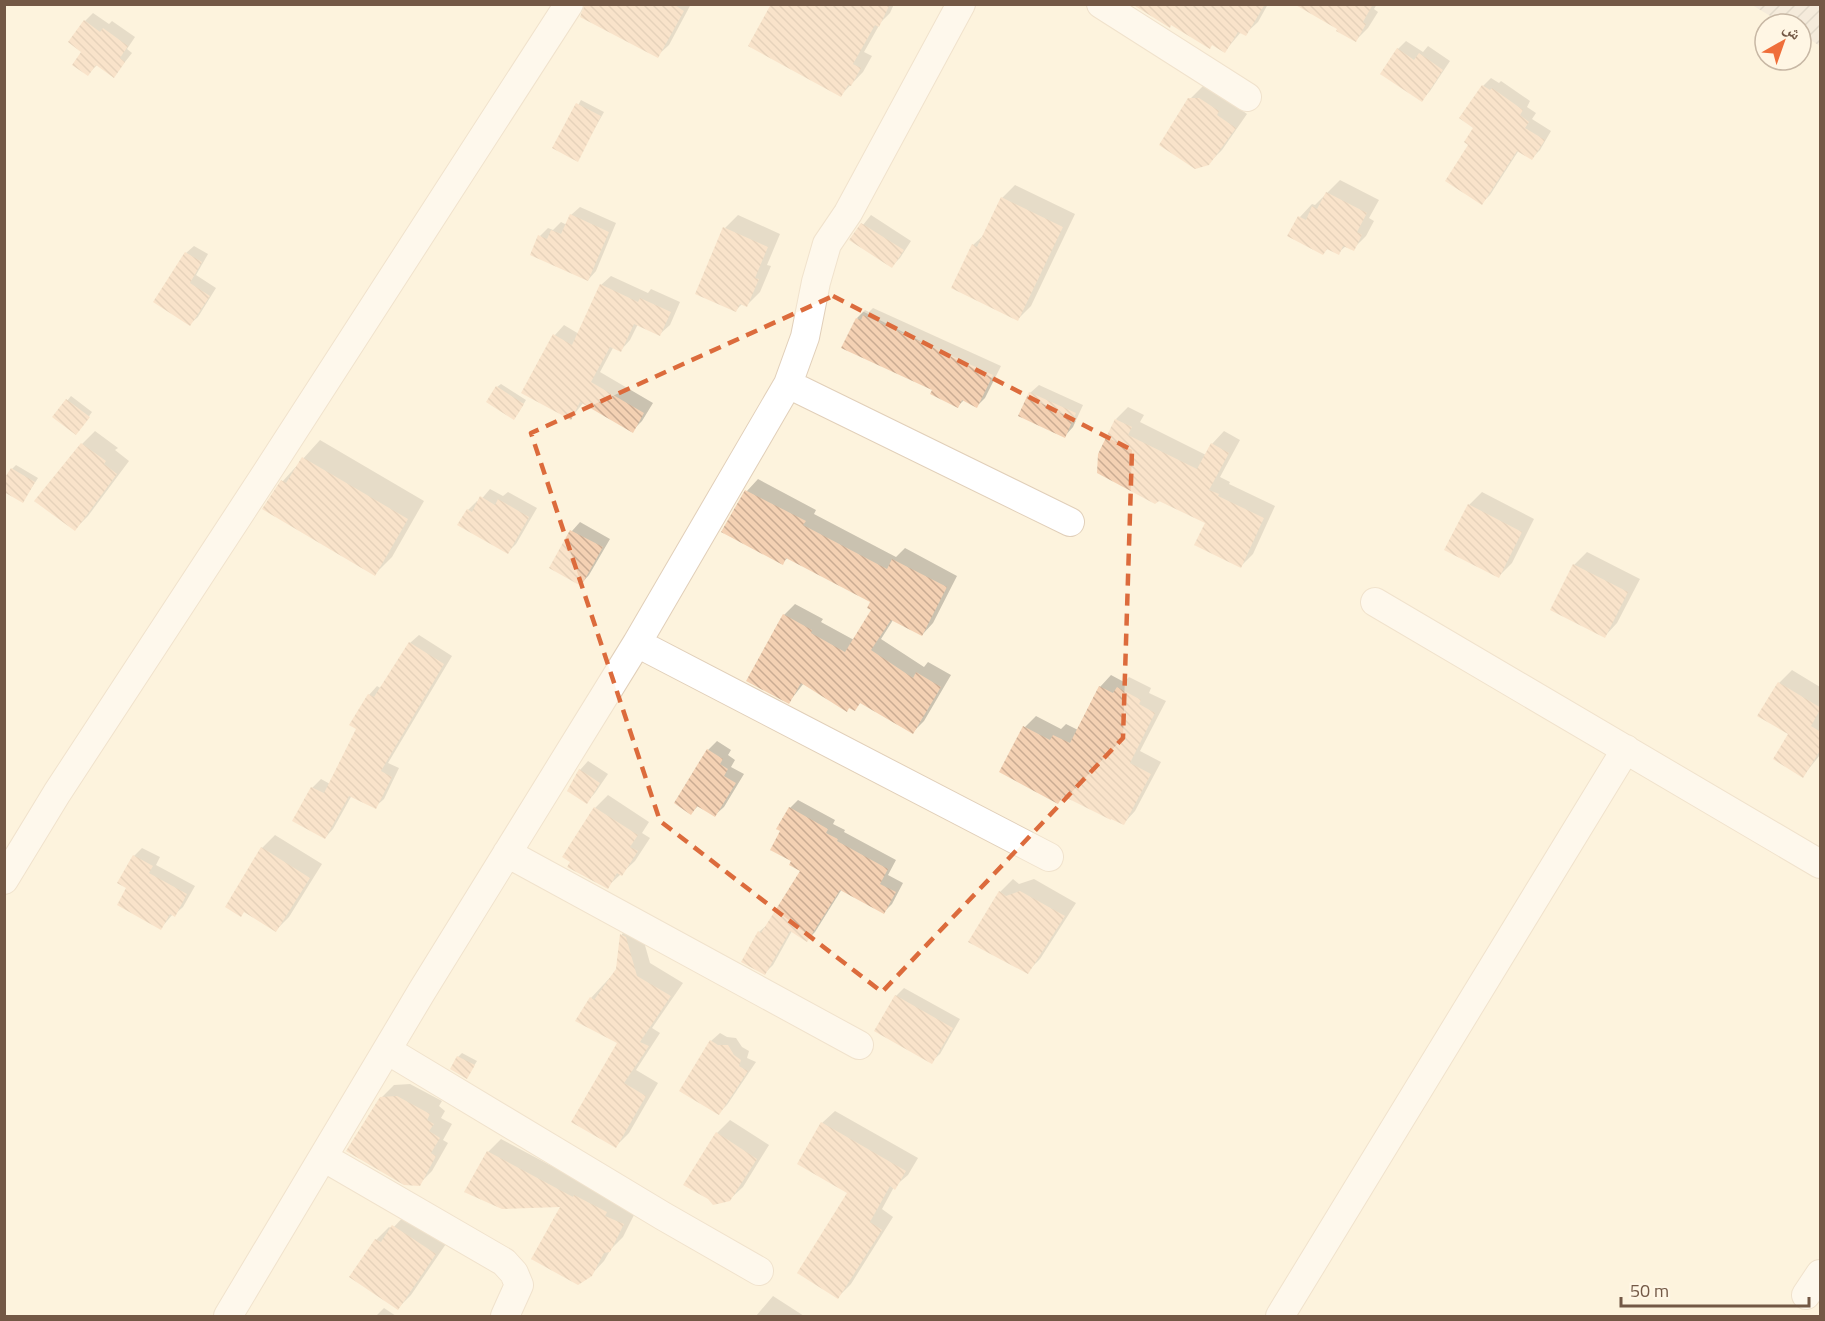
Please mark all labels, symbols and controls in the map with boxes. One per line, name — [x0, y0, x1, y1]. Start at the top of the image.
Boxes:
north arrow — [1753, 12, 1813, 72]
text: ش — [1778, 16, 1807, 45]
scale bar — [1621, 1270, 1808, 1308]
text: 50 m — [1630, 1277, 1669, 1304]

